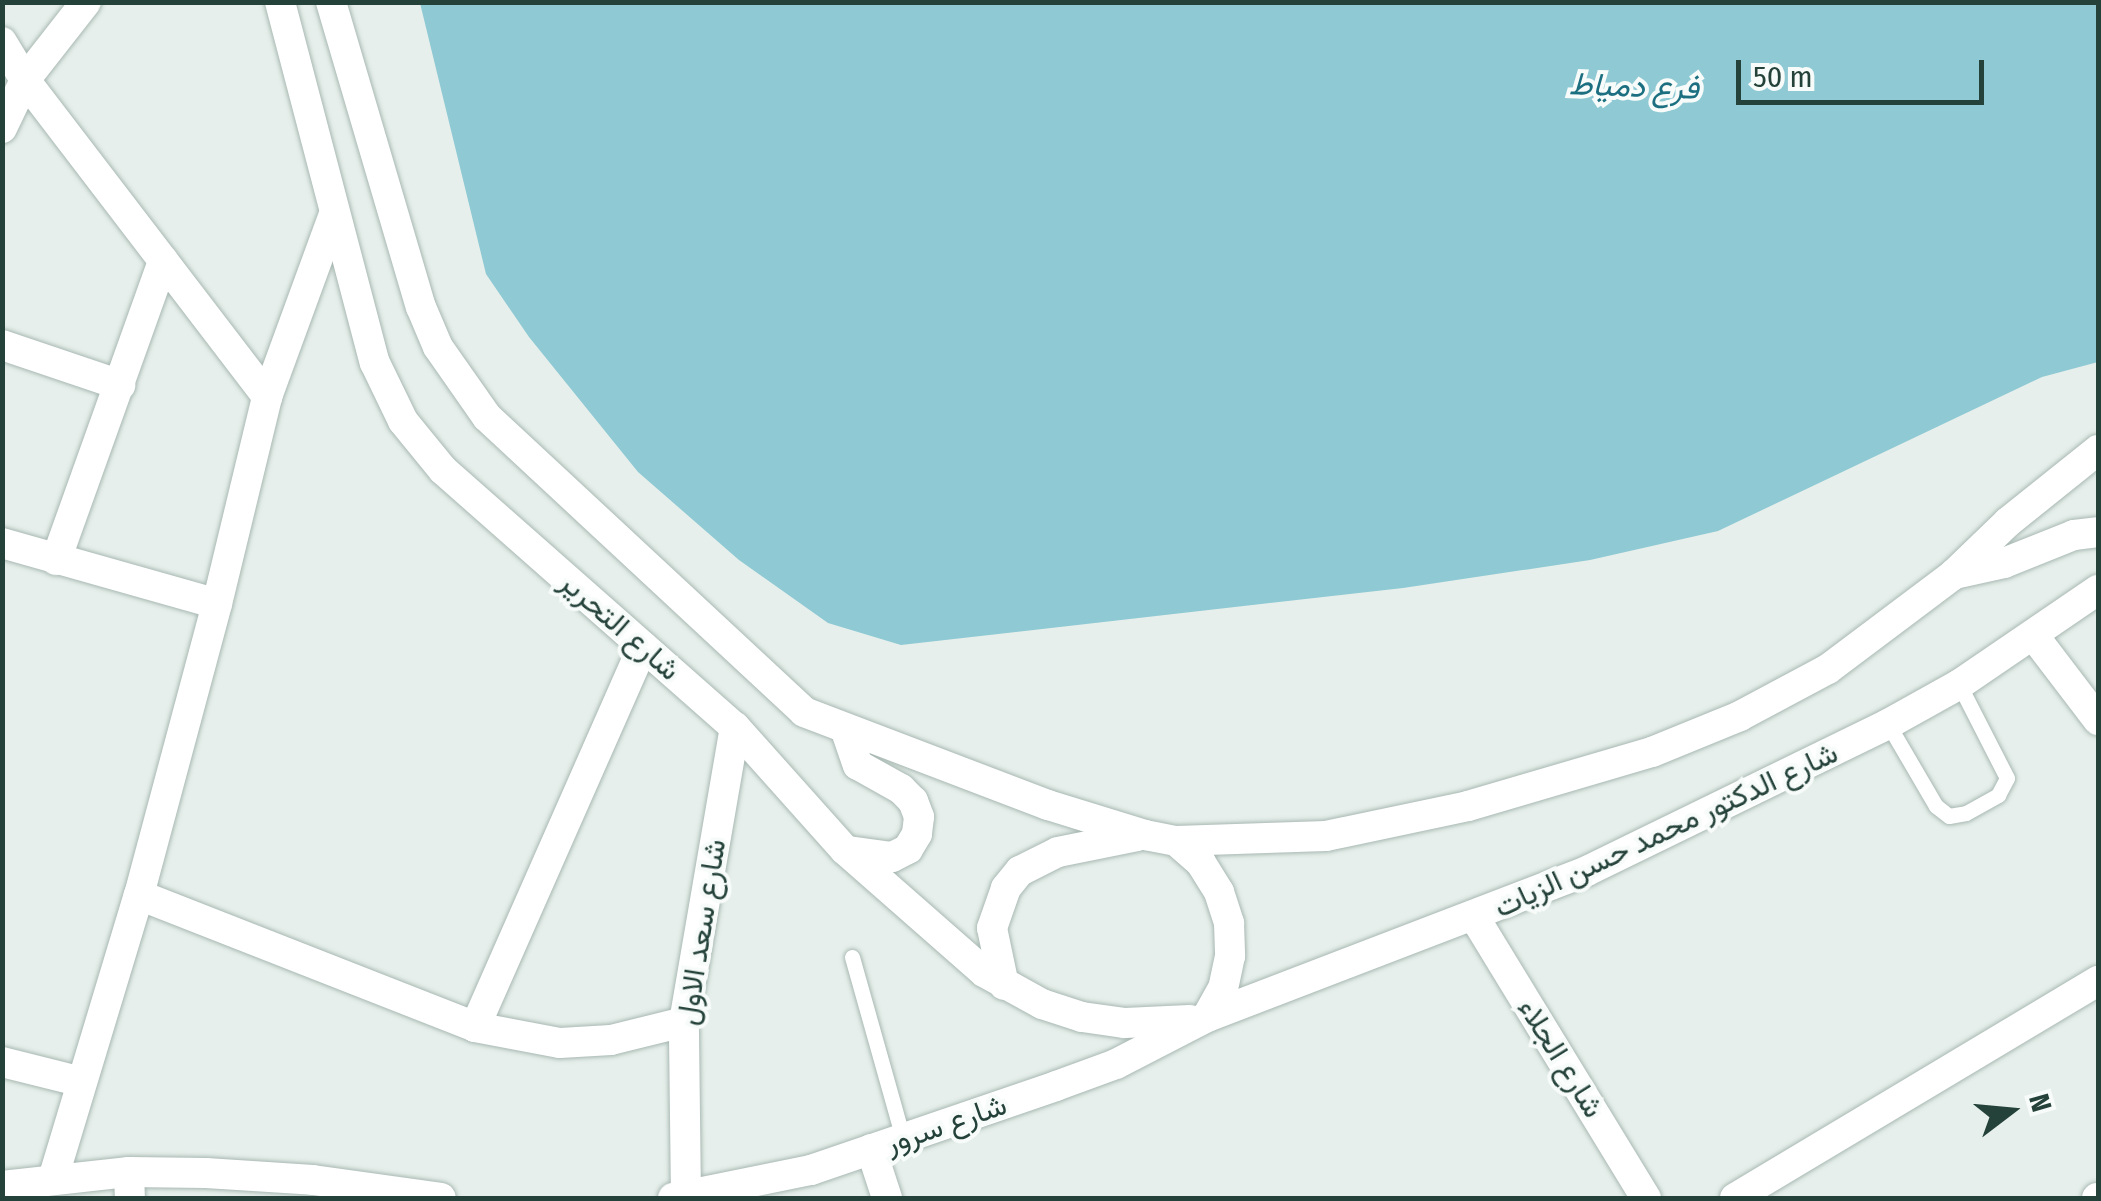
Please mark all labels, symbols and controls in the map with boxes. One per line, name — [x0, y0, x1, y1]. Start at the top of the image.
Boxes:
scale bar — [1741, 40, 1988, 102]
text: 50 m — [1753, 59, 1813, 95]
water label: فرع دمياط — [1568, 65, 1700, 107]
street label: شارع التحرير — [552, 564, 688, 688]
street label: شارع الدكتور محمد حسن الزيات — [1489, 735, 1843, 925]
street label: شارع سعد الاول — [669, 836, 733, 1028]
street label: شارع الجلاء — [1510, 992, 1612, 1124]
north arrow — [1961, 1061, 2061, 1161]
street label: شارع سرور — [881, 1087, 1011, 1161]
text: N — [2022, 1090, 2058, 1115]

